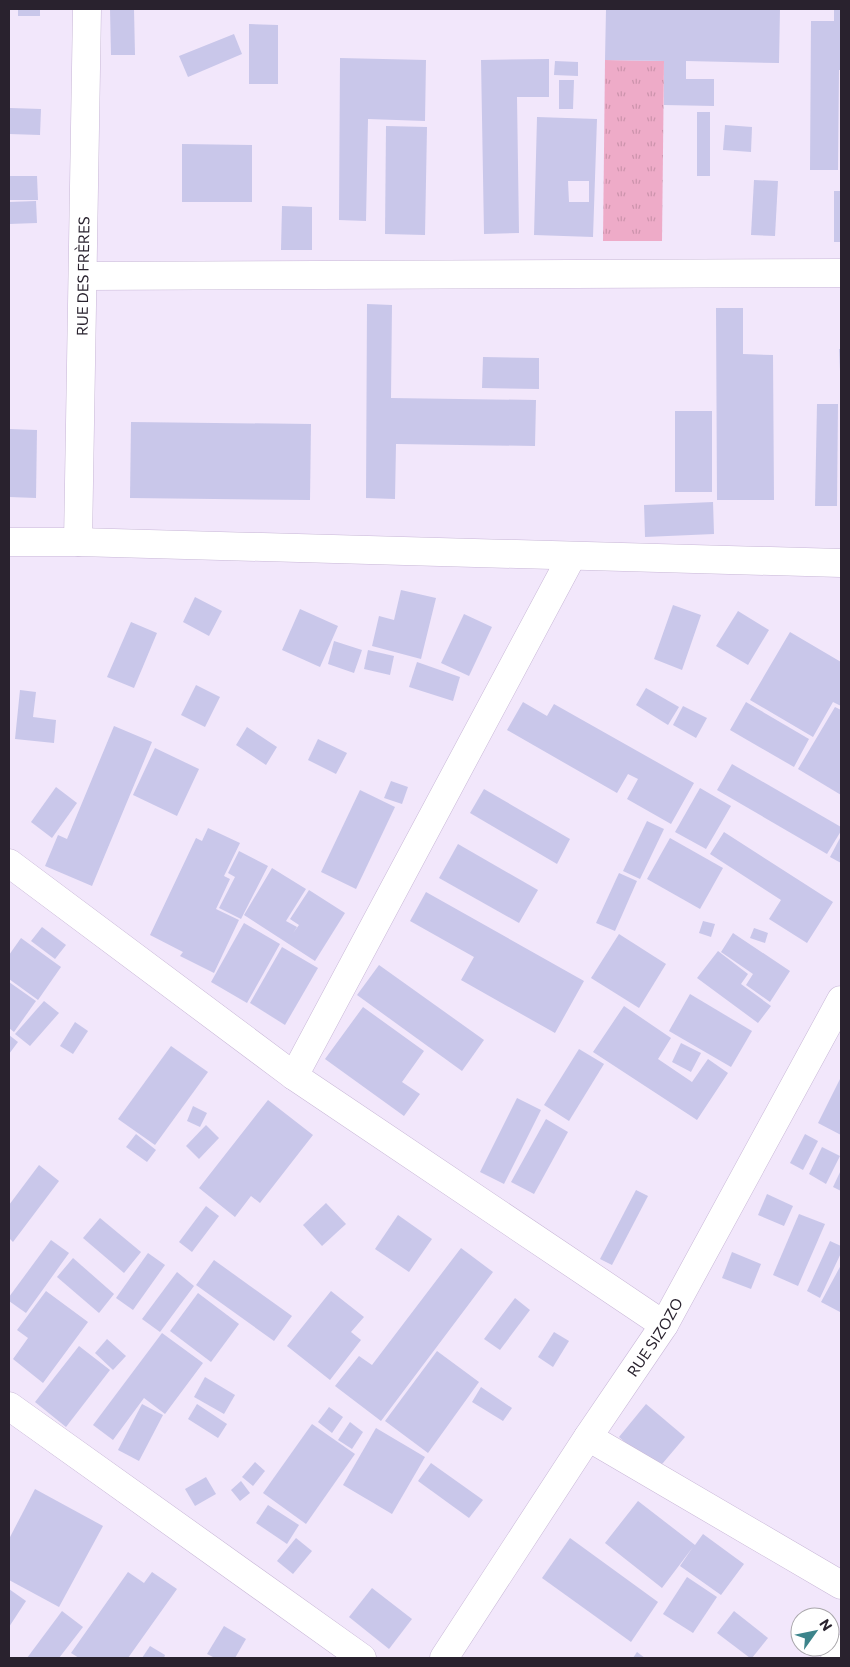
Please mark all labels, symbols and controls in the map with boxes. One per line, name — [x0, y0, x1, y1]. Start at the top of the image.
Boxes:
street label: RUE DES FRÈRES — [72, 216, 93, 336]
street label: RUE SIZOZO — [623, 1295, 686, 1380]
north arrow — [790, 1607, 840, 1657]
text: N — [816, 1616, 836, 1634]

